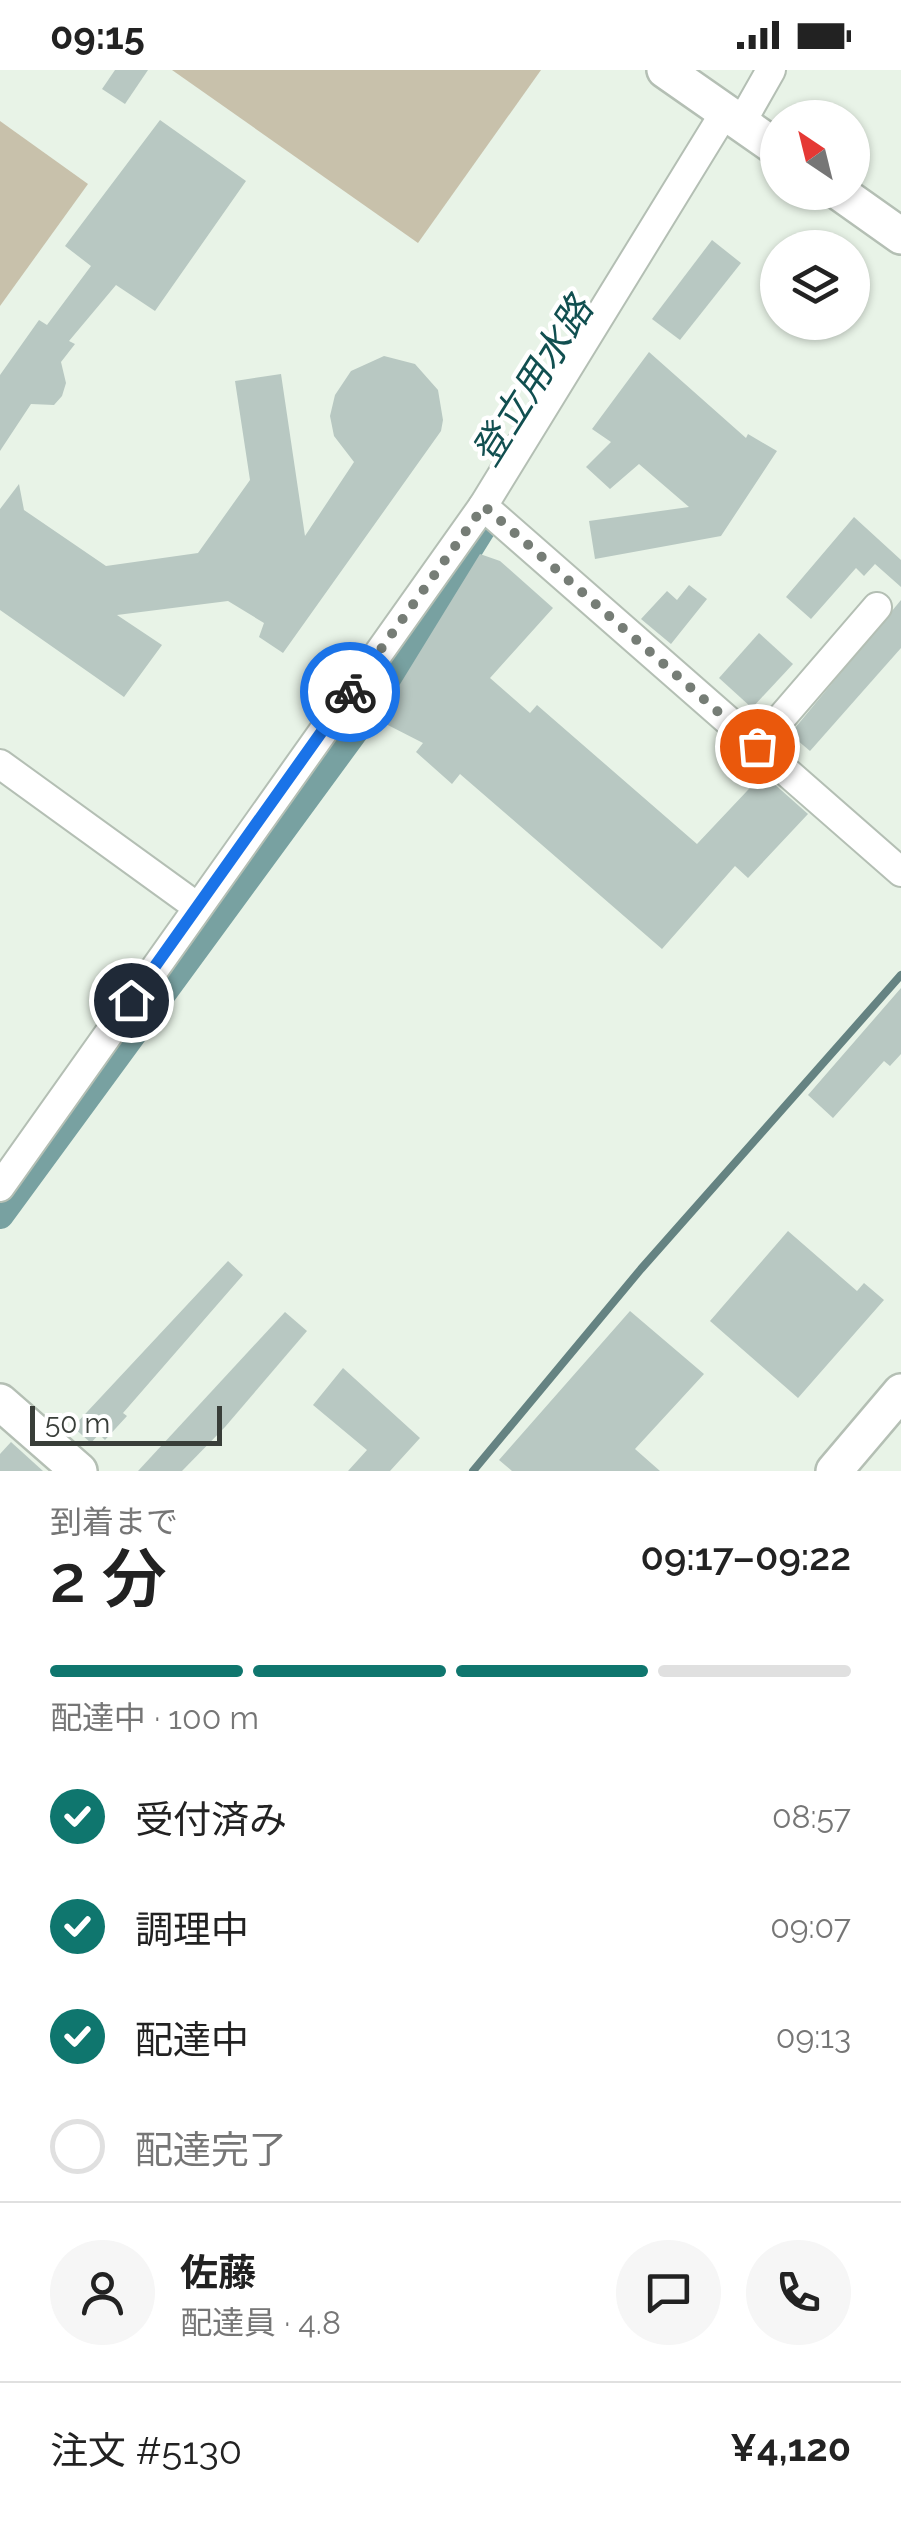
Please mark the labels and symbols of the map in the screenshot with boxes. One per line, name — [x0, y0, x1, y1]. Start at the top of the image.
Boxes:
north arrow — [760, 100, 870, 210]
water label: 登立用水路 — [463, 286, 603, 473]
courier — [300, 642, 400, 742]
pin — [715, 704, 800, 789]
pin — [89, 958, 174, 1043]
scale bar — [30, 1401, 222, 1446]

